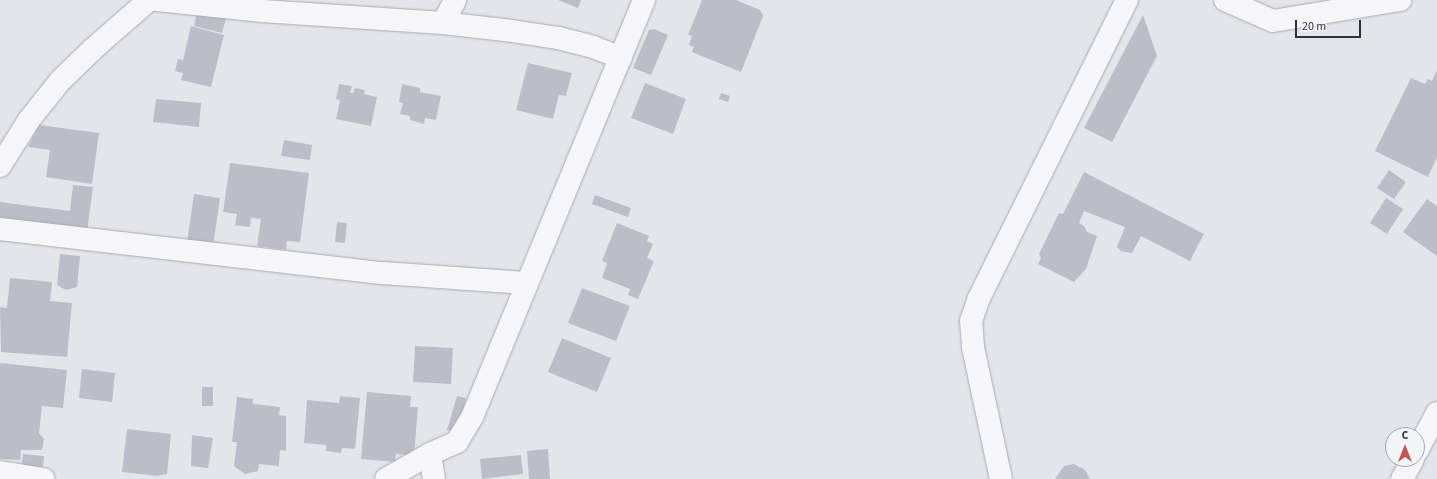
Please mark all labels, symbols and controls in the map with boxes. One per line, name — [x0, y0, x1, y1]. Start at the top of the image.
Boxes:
scale bar — [1297, 12, 1363, 38]
text: 20 m — [1302, 18, 1326, 35]
north arrow — [1385, 427, 1425, 467]
text: С — [1402, 428, 1408, 443]

